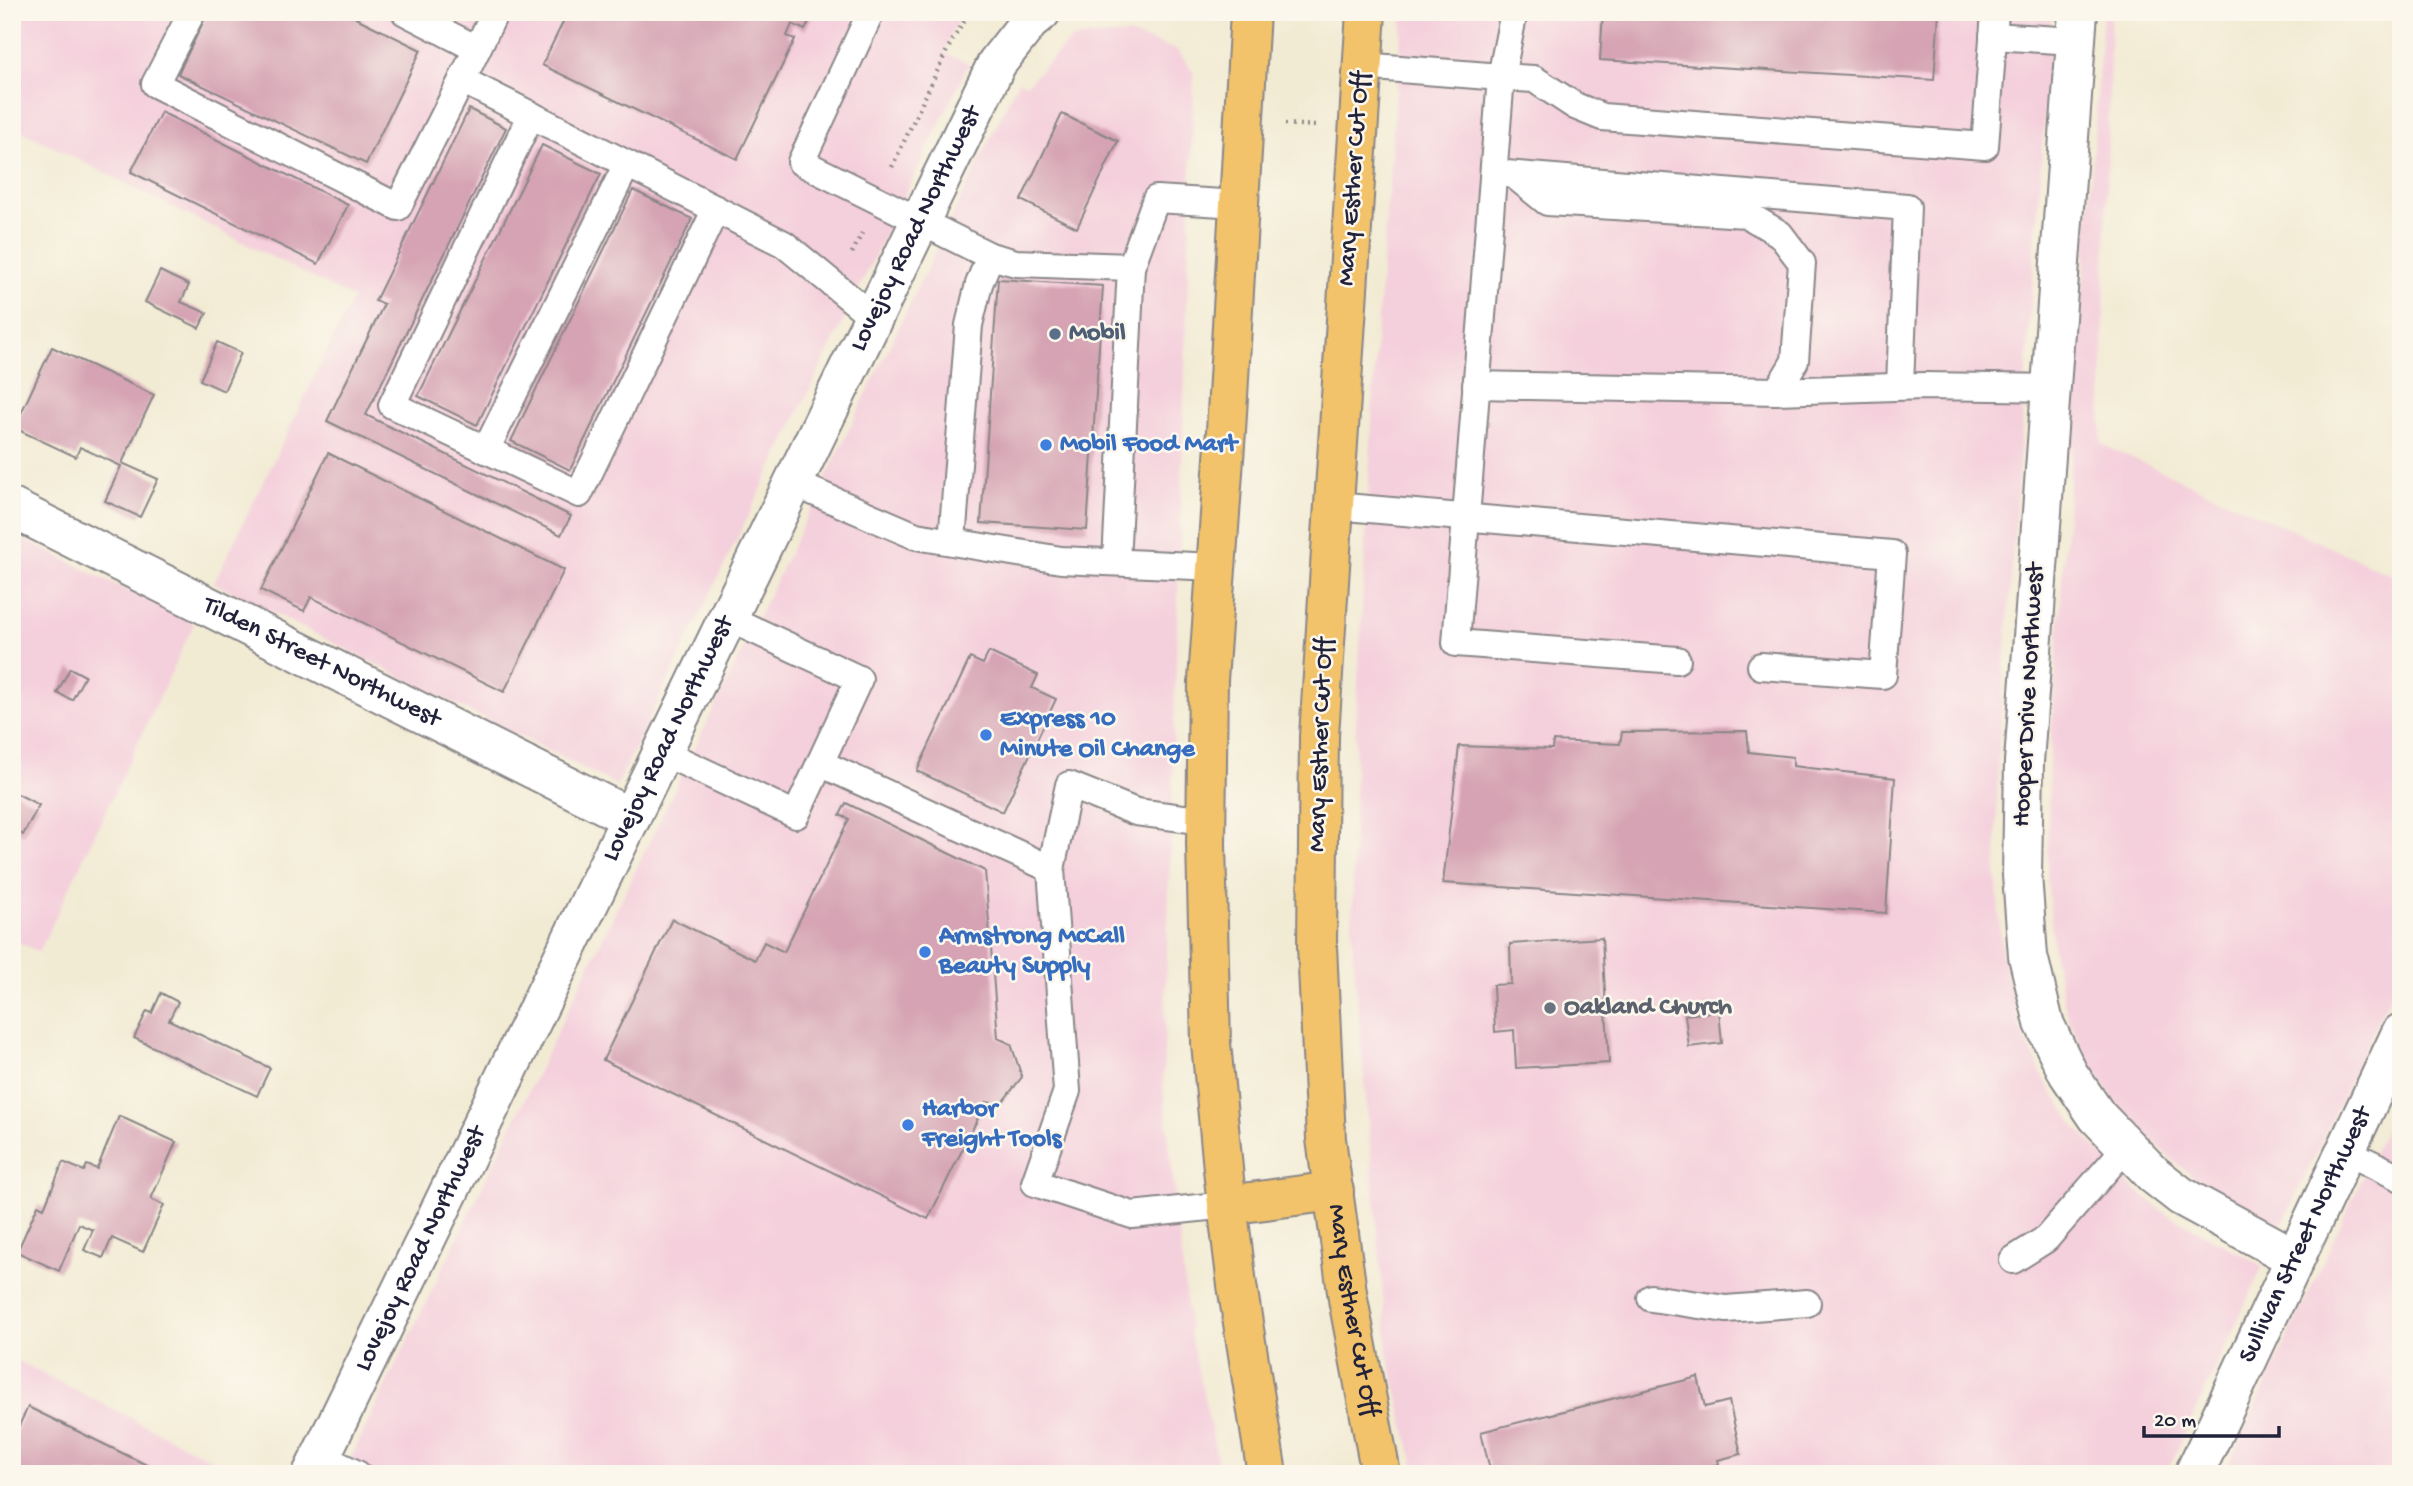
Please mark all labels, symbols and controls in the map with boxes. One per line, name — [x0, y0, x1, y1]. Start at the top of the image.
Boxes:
street label: Mary Esther Cut Off — [1332, 69, 1378, 287]
street label: Lovejoy Road Northwest — [844, 99, 990, 357]
place label: Mobil — [1069, 319, 1126, 350]
marker: Mobil — [1047, 326, 1063, 342]
place label: Mobil Food Mart — [1060, 430, 1239, 461]
marker: Mobil Food Mart — [1038, 437, 1054, 453]
street label: Hooper Drive Northwest — [2008, 560, 2053, 828]
street label: Tilden Street Northwest — [195, 589, 448, 737]
street label: Lovejoy Road Northwest — [596, 609, 743, 867]
street label: Mary Esther Cut Off — [1303, 635, 1341, 853]
place label: Express 10 Minute Oil Change — [1000, 705, 1196, 766]
marker: Express 10 Minute Oil Change — [978, 727, 994, 743]
place label: Armstrong McCall Beauty Supply — [938, 922, 1125, 983]
marker: Armstrong McCall Beauty Supply — [917, 944, 933, 960]
place label: Oakland Church — [1564, 993, 1732, 1024]
marker: Oakland Church — [1542, 1000, 1558, 1016]
place label: Harbor Freight Tools — [921, 1095, 1063, 1156]
street label: Sullivan Street Northwest — [2233, 1100, 2381, 1368]
marker: Harbor Freight Tools — [900, 1117, 916, 1133]
street label: Lovejoy Road Northwest — [348, 1119, 495, 1377]
street label: Mary Esther Cut Off — [1320, 1202, 1386, 1421]
scale bar — [2144, 1395, 2278, 1439]
text: 20 m — [2154, 1410, 2196, 1435]

